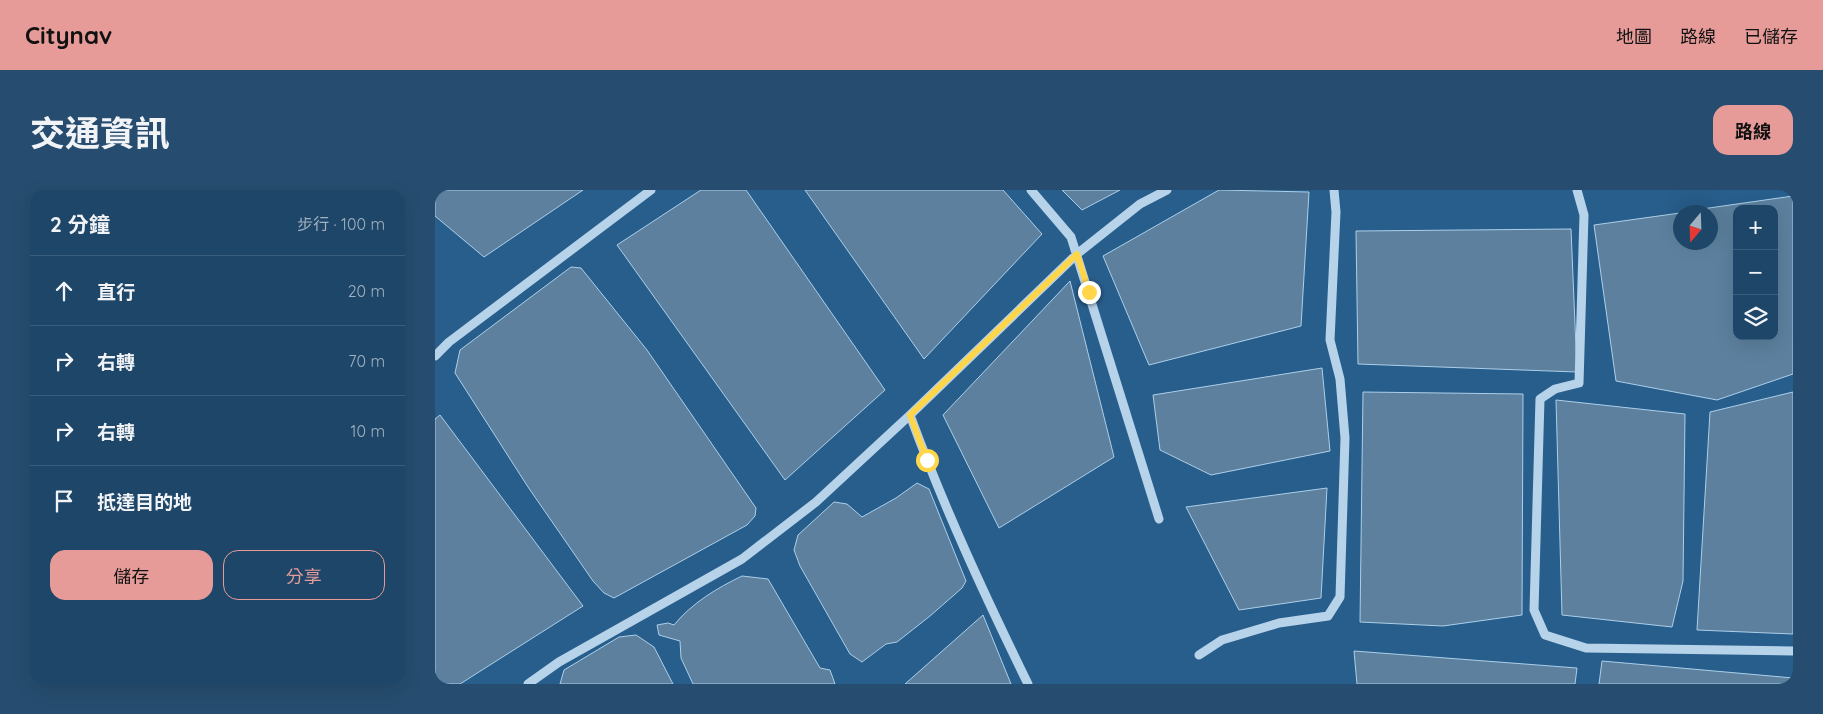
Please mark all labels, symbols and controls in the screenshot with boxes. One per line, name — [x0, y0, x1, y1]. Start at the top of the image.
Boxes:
text: Citynav — [25, 20, 112, 50]
text: 地圖 — [1616, 25, 1652, 48]
text: 路線 — [1680, 25, 1716, 48]
text: 已儲存 — [1744, 25, 1798, 48]
button: 路線 — [1713, 105, 1793, 155]
text: 交通資訊 — [30, 111, 170, 155]
north arrow — [1673, 205, 1718, 250]
map controls — [1733, 205, 1778, 340]
button: + — [1733, 205, 1778, 250]
text: 2 分鐘 — [50, 211, 110, 237]
text: 步行 · 100 m — [297, 214, 385, 234]
button: − — [1733, 250, 1778, 295]
icon: ahead — [50, 277, 78, 305]
text: 直行 — [97, 280, 135, 304]
text: 20 m — [348, 281, 385, 301]
route end — [1078, 281, 1101, 304]
button: layers — [1733, 295, 1778, 340]
icon: right — [50, 347, 78, 375]
text: 右轉 — [97, 350, 135, 374]
text: 70 m — [348, 351, 385, 371]
icon: right — [50, 417, 78, 445]
text: 右轉 — [97, 420, 135, 444]
text: 10 m — [351, 421, 385, 441]
route start — [916, 449, 939, 472]
icon: arrive — [50, 487, 78, 515]
text: 抵達目的地 — [97, 490, 192, 514]
button: 儲存 — [50, 550, 213, 600]
button: 分享 — [223, 550, 385, 600]

